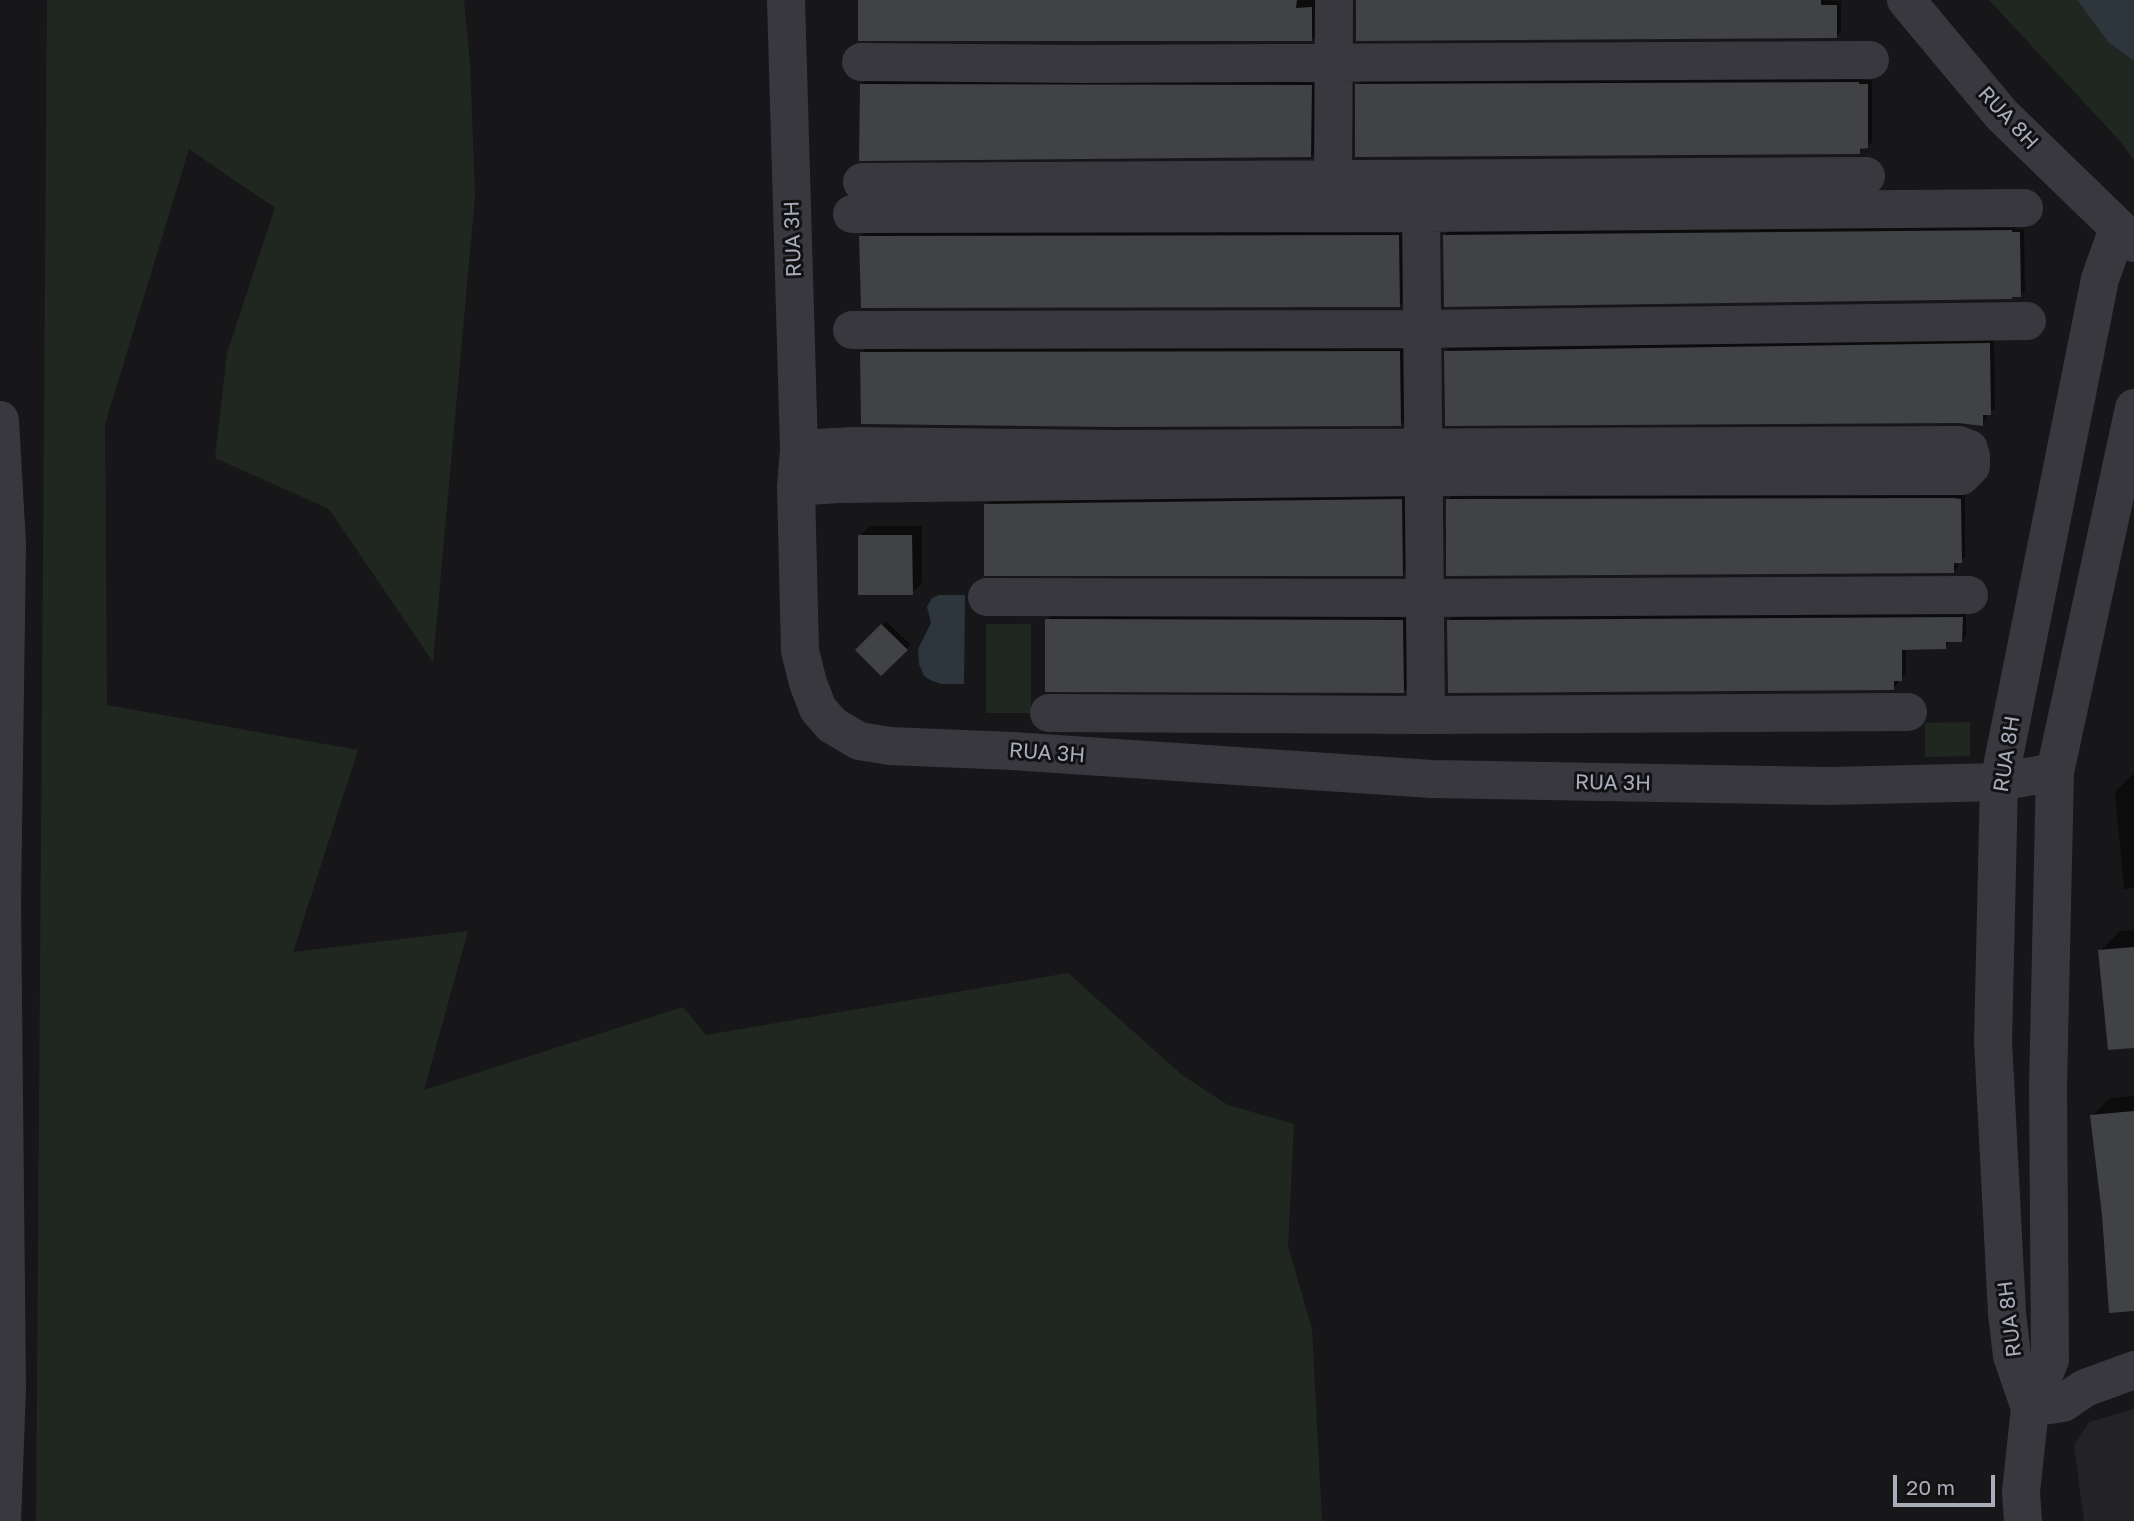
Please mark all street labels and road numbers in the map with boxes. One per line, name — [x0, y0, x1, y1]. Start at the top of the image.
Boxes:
street label: RUA 8H — [1973, 81, 2043, 155]
street label: RUA 3H — [779, 200, 807, 278]
street label: RUA 8H — [1989, 714, 2025, 794]
street label: RUA 3H — [1008, 738, 1086, 768]
street label: RUA 3H — [1575, 770, 1651, 796]
street label: RUA 8H — [1993, 1279, 2027, 1359]

